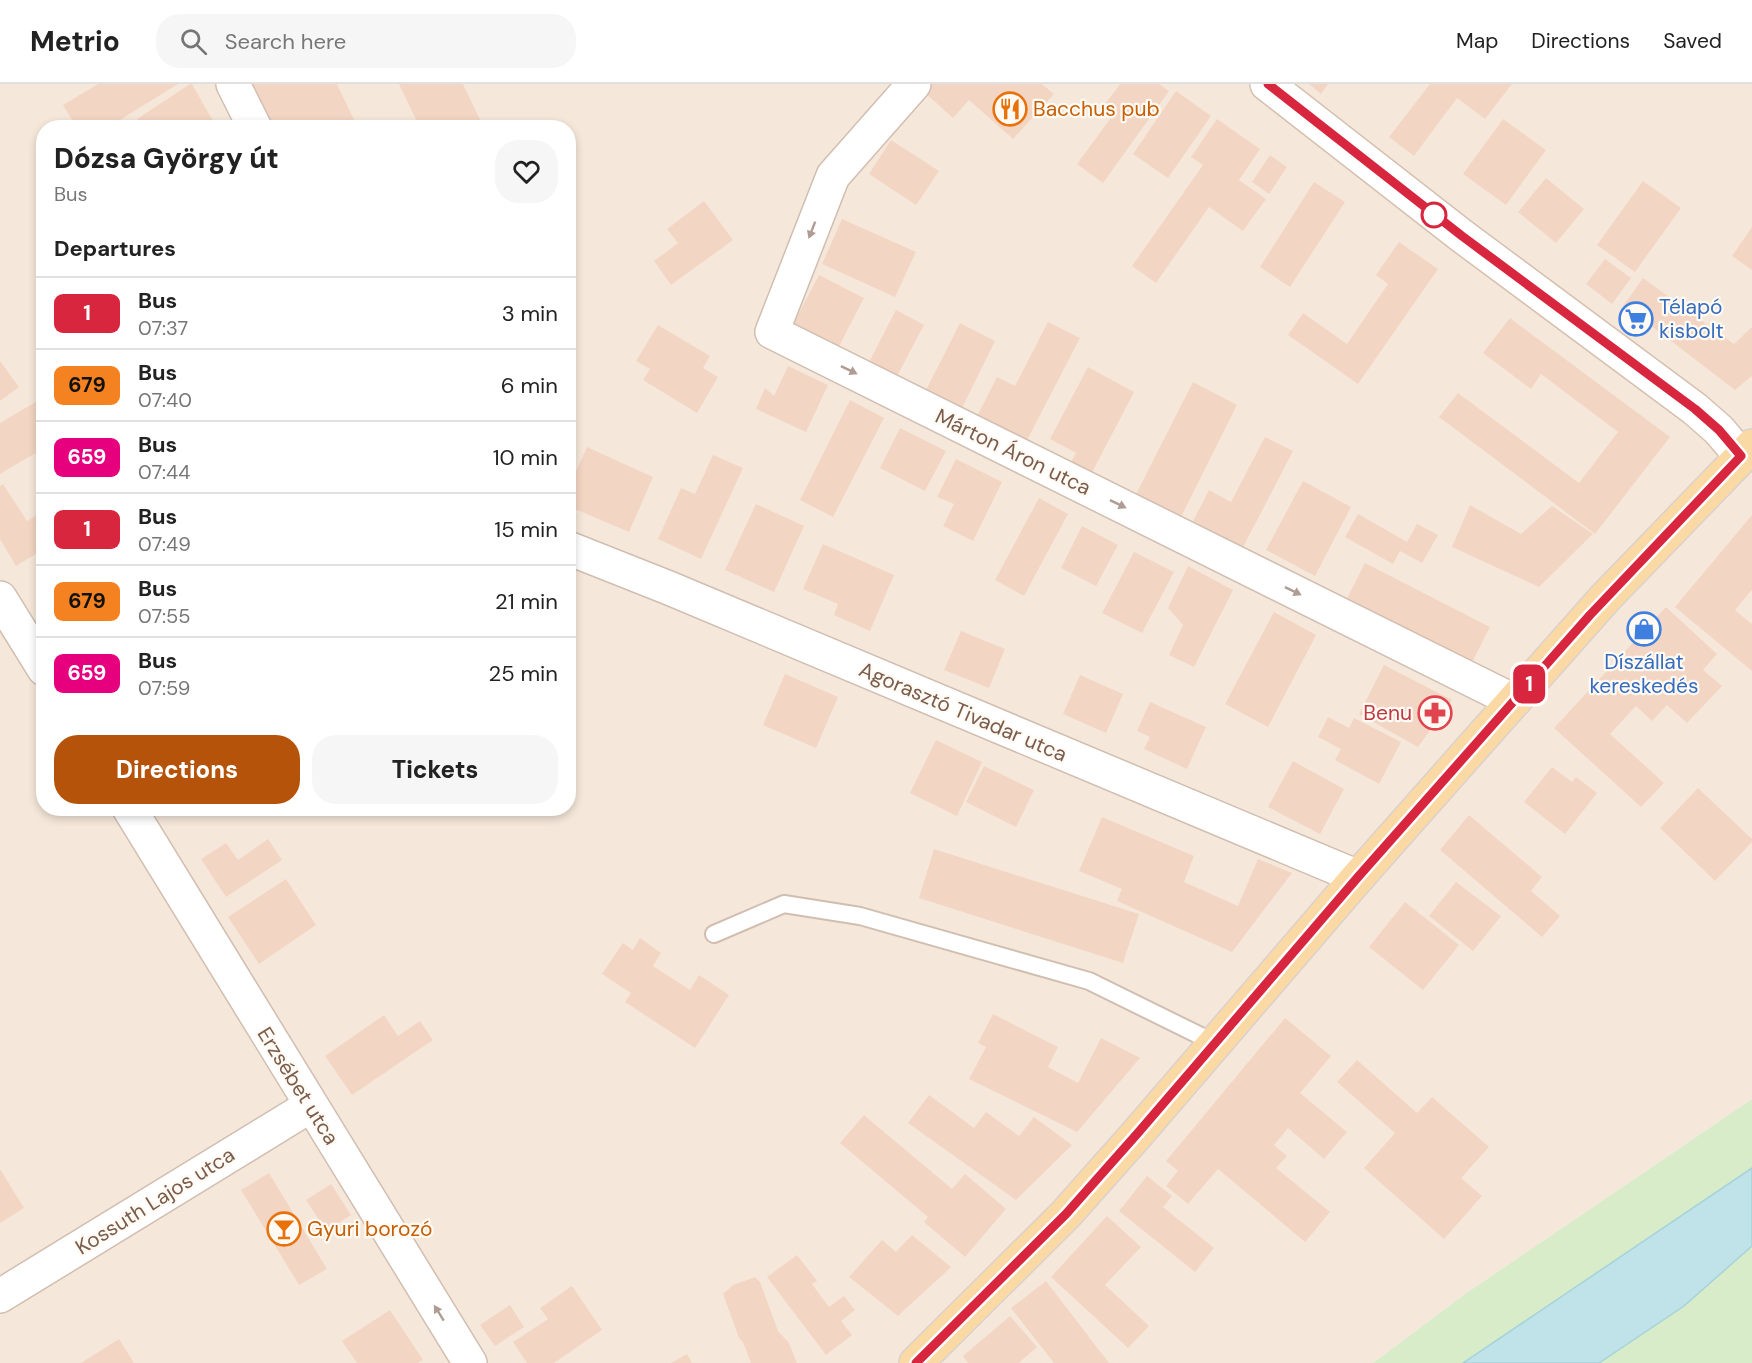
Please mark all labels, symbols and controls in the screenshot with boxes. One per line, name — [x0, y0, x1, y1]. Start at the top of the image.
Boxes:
search box — [156, 14, 576, 68]
text: Metrio — [30, 23, 120, 60]
icon: search — [177, 25, 210, 58]
text: Search here — [225, 27, 346, 56]
text: Map — [1456, 27, 1498, 55]
text: Directions — [1531, 27, 1630, 55]
text: Saved — [1663, 27, 1722, 55]
restaurant icon: Bacchus pub — [992, 91, 1028, 127]
place label: Bacchus pub — [1033, 95, 1160, 123]
text: Dózsa György út — [54, 140, 279, 177]
button: heart — [495, 140, 558, 203]
text: Bus — [54, 181, 88, 207]
unlabelled marker — [1421, 202, 1447, 228]
one-way arrow — [807, 222, 817, 240]
text: Departures — [54, 234, 176, 263]
text: Bus — [138, 286, 177, 315]
place label: Télapó kisbolt — [1659, 293, 1724, 345]
text: 1 — [83, 299, 91, 327]
text: 3 min — [502, 299, 558, 328]
supermarket icon: Télapó kisbolt — [1618, 301, 1654, 337]
text: 07:37 — [138, 315, 188, 341]
text: Bus — [138, 358, 177, 387]
one-way arrow — [841, 366, 858, 375]
text: 679 — [68, 371, 106, 399]
text: 6 min — [501, 371, 558, 400]
text: 07:40 — [138, 387, 192, 413]
street label: Márton Áron utca — [931, 402, 1095, 502]
text: Bus — [138, 430, 177, 459]
text: 659 — [68, 443, 106, 471]
text: 10 min — [493, 443, 558, 472]
text: 07:44 — [138, 459, 190, 485]
one-way arrow — [1110, 499, 1127, 509]
text: Bus — [138, 502, 177, 531]
text: 1 — [83, 515, 91, 543]
text: 15 min — [494, 515, 558, 544]
text: 07:49 — [138, 531, 191, 557]
text: Bus — [138, 574, 177, 603]
one-way arrow — [1284, 586, 1301, 596]
text: 679 — [68, 587, 106, 615]
text: 21 min — [495, 587, 558, 616]
text: 07:55 — [138, 603, 191, 629]
shop icon: Díszállat kereskedés — [1626, 611, 1662, 647]
text: Bus — [138, 646, 177, 675]
place label: Díszállat kereskedés — [1590, 648, 1699, 700]
street label: Agorasztó Tivadar utca — [855, 656, 1071, 768]
text: 659 — [68, 659, 106, 687]
text: 25 min — [489, 659, 558, 688]
line badge: 1 — [1510, 664, 1549, 704]
text: 1 — [1525, 670, 1533, 698]
text: 07:59 — [138, 675, 190, 701]
pharmacy icon: Benu — [1417, 695, 1453, 731]
place label: Benu — [1363, 699, 1412, 727]
button: Directions — [54, 735, 300, 804]
button: Tickets — [312, 735, 558, 804]
street label: Erzsébet utca — [251, 1022, 345, 1150]
street label: Kossuth Lajos utca — [70, 1141, 240, 1261]
bar icon: Gyuri borozó — [266, 1211, 302, 1247]
place label: Gyuri borozó — [307, 1215, 433, 1243]
one-way arrow — [433, 1305, 444, 1321]

